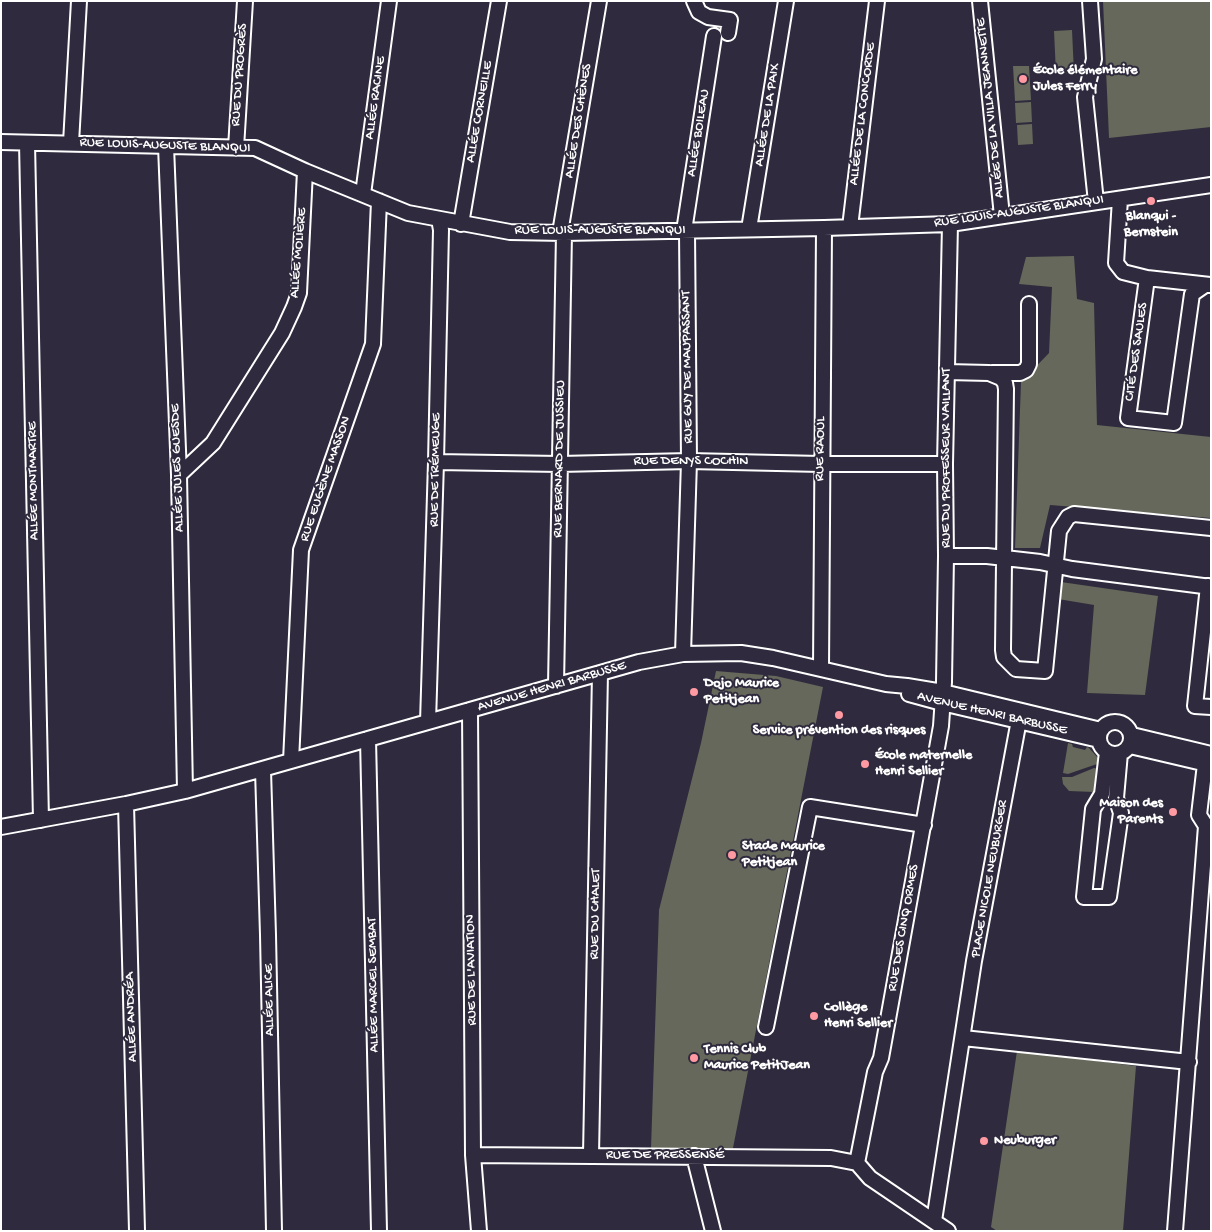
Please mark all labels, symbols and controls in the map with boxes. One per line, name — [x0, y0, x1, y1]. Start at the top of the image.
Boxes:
street label: ALLÉE DE LA VILLA JEANNETTE — [973, 17, 1009, 199]
street label: RUE DU PROGRÈS — [228, 23, 252, 127]
street label: ALLÉE DE LA CONCORDE — [846, 42, 880, 186]
street label: ALLÉE RACINE — [362, 55, 390, 141]
street label: ALLÉE CORNEILLE — [463, 60, 497, 164]
street label: ALLÉE DE LA PAIX — [752, 62, 784, 168]
street label: ALLÉE DES CHÊNES — [562, 63, 596, 179]
place label: École élémentaire Jules Ferry — [1033, 63, 1137, 95]
marker: École élémentaire Jules Ferry — [1017, 73, 1029, 85]
street label: ALLÉE BOILEAU — [684, 88, 714, 178]
street label: RUE LOUIS-AUGUSTE BLANQUI — [79, 135, 251, 157]
street label: RUE LOUIS-AUGUSTE BLANQUI — [933, 192, 1105, 232]
marker: Blanqui - Bernstein — [1145, 195, 1157, 207]
street label: ALLÉE MOLIÈRE — [287, 207, 311, 299]
place label: Blanqui - Bernstein — [1124, 209, 1178, 242]
street label: RUE LOUIS-AUGUSTE BLANQUI — [514, 223, 686, 239]
street label: RUE GUY DE MAUPASSANT — [678, 290, 698, 444]
street label: CITÉ DES SAULES — [1122, 302, 1152, 402]
street label: RUE DU PROFESSEUR VAILLANT — [939, 368, 955, 548]
street label: RUE BERNARD DE JUSSIEU — [550, 380, 570, 538]
street label: ALLÉE JULES GUESDE — [167, 404, 189, 532]
street label: RUE DE TRÉMEUGE — [427, 413, 445, 527]
street label: RUE EUGÈNE MASSON — [297, 414, 355, 544]
street label: RUE RAOUL — [812, 417, 830, 481]
street label: ALLÉE MONTMARTRE — [25, 422, 43, 540]
street label: RUE DENYS COCHIN — [634, 454, 748, 470]
street label: AVENUE HENRI BARBUSSE — [476, 658, 628, 716]
place label: Dojo Maurice Petitjean — [704, 676, 779, 709]
marker: Dojo Maurice Petitjean — [688, 686, 700, 698]
street label: AVENUE HENRI BARBUSSE — [915, 689, 1069, 739]
marker: Service prévention des risques — [833, 709, 845, 721]
place label: Service prévention des risques — [753, 723, 925, 739]
place label: École maternelle Henri Sellier — [875, 748, 972, 780]
marker: École maternelle Henri Sellier — [859, 758, 871, 770]
place label: Maison des Parents — [1100, 796, 1163, 829]
street label: PLACE NICOLE NEUBURGER — [968, 799, 1012, 959]
marker: Maison des Parents — [1167, 806, 1179, 818]
place label: Stade Maurice Petitjean — [742, 839, 825, 872]
marker: Stade Maurice Petitjean — [726, 849, 738, 861]
street label: RUE DES CINQ ORMES — [885, 863, 923, 993]
street label: RUE DU CHALET — [587, 868, 605, 960]
street label: RUE DE L'AVIATION — [463, 914, 481, 1026]
street label: ALLÉE MARCEL SEMBAT — [364, 917, 384, 1053]
street label: ALLÉE ALICE — [261, 964, 279, 1036]
street label: ALLÉE ANDRÉA — [122, 972, 142, 1062]
place label: Collège Henri Sellier — [824, 1000, 892, 1032]
marker: Collège Henri Sellier — [808, 1010, 820, 1022]
place label: Tennis Club Maurice PetitJean — [704, 1042, 810, 1074]
marker: Tennis Club Maurice PetitJean — [688, 1052, 700, 1064]
place label: Neuburger — [994, 1133, 1056, 1149]
marker: Neuburger — [978, 1135, 990, 1147]
street label: RUE DE PRESSENSÉ — [606, 1148, 724, 1164]

